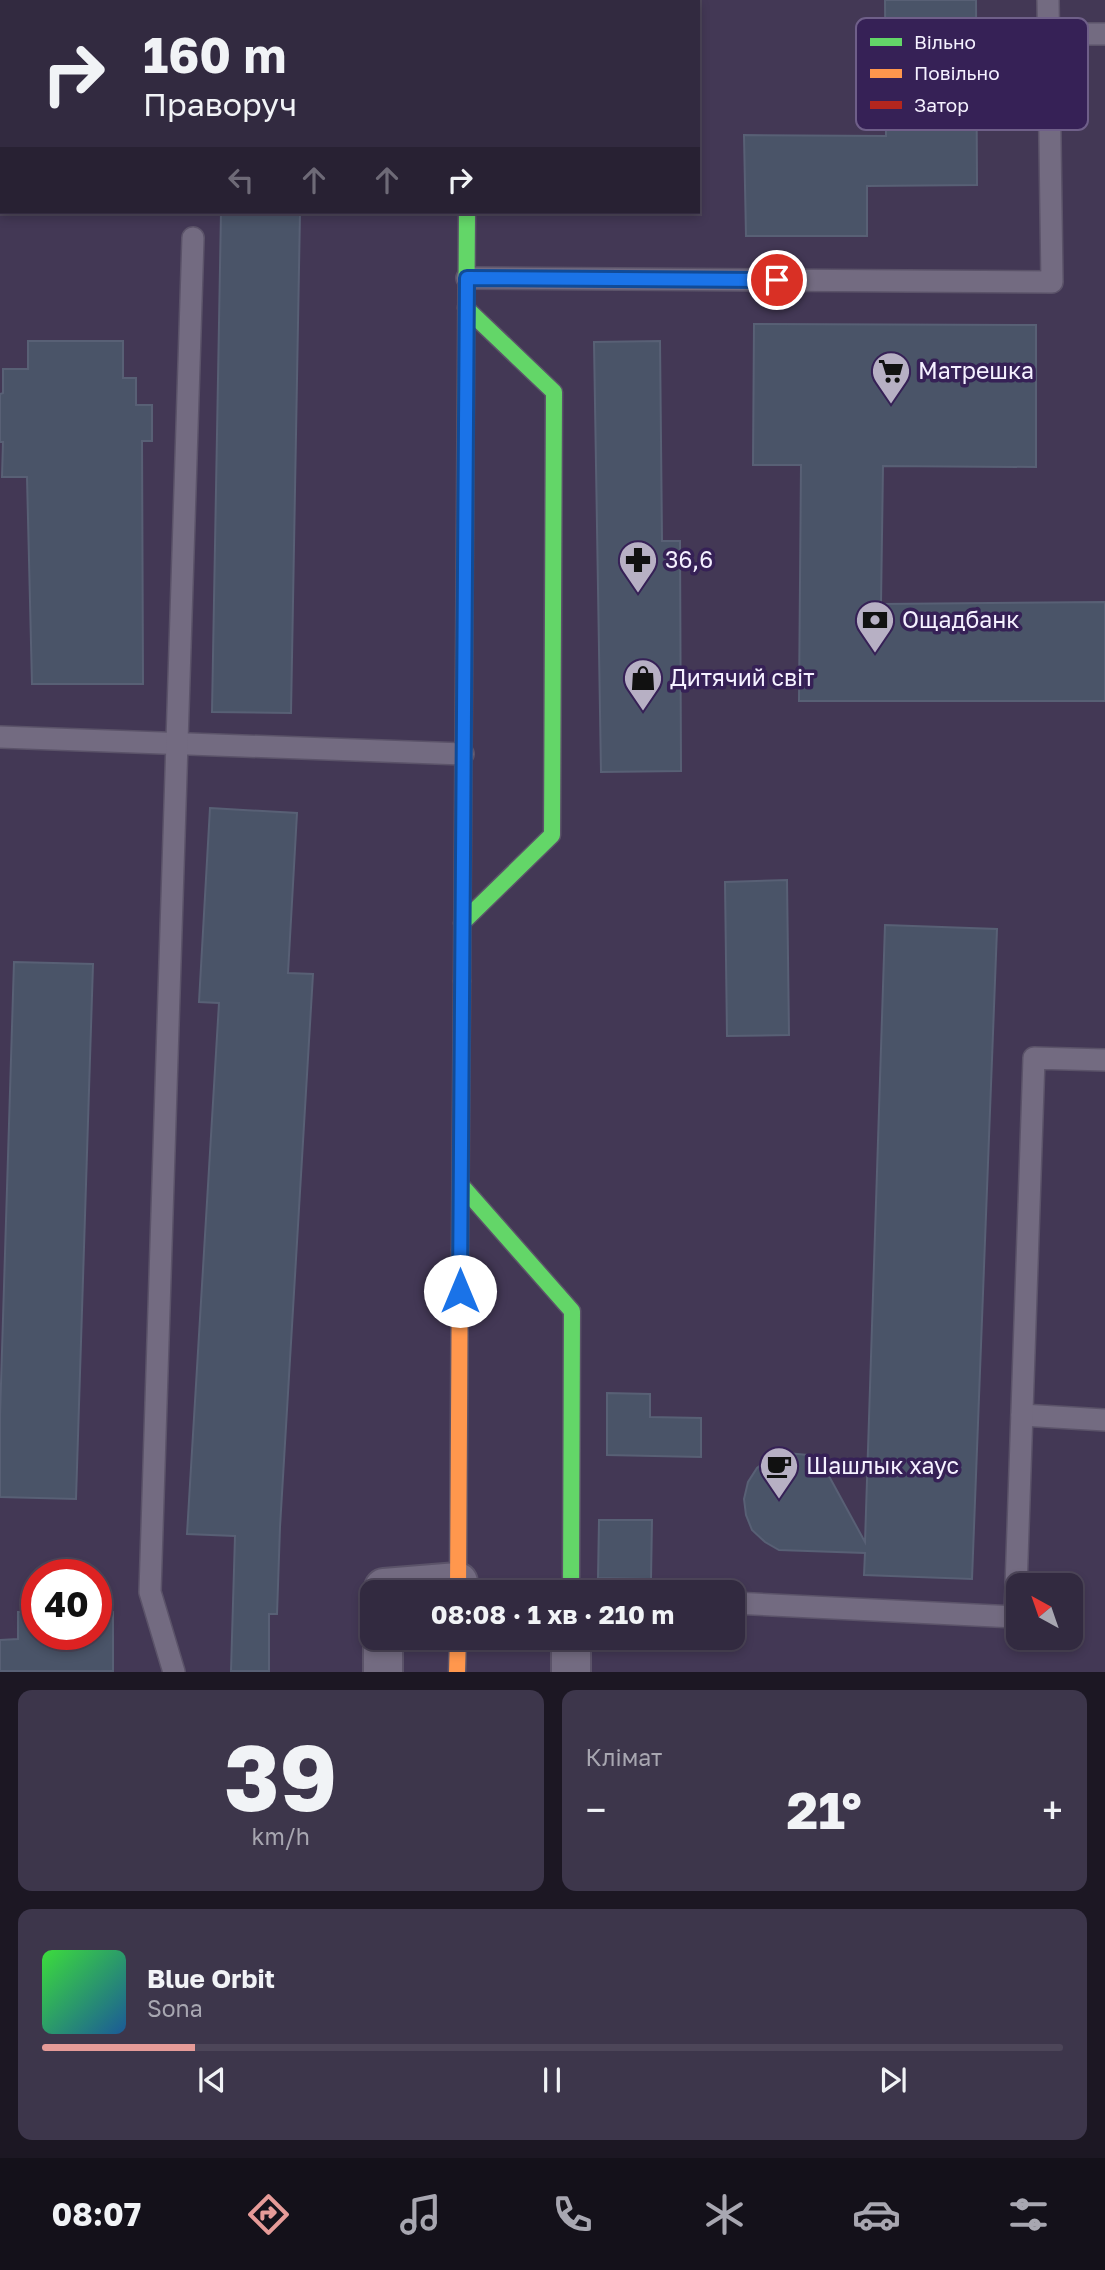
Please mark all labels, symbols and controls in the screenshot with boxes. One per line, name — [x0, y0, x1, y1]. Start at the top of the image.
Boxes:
legend — [856, 18, 1088, 130]
text: 160 m — [143, 25, 286, 84]
icon: right — [28, 28, 119, 119]
text: Вільно — [914, 30, 976, 53]
text: Повільно — [914, 61, 1000, 84]
text: Праворуч — [143, 85, 297, 123]
text: Затор — [914, 93, 969, 116]
icon: left — [222, 161, 260, 199]
icon: ahead — [295, 161, 333, 199]
icon: ahead — [368, 161, 406, 199]
icon: right — [441, 161, 479, 199]
pin — [747, 250, 807, 310]
icon: arrive — [758, 261, 796, 299]
supermarket icon: Матрешка — [870, 350, 912, 405]
place label: Матрешка — [918, 356, 1034, 384]
pharmacy icon: 36,6 — [617, 539, 659, 594]
place label: 36,6 — [665, 545, 713, 573]
bank icon: Ощадбанк — [854, 599, 896, 654]
place label: Ощадбанк — [902, 605, 1019, 633]
shop icon: Дитячий світ — [622, 657, 664, 712]
place label: Дитячий світ — [670, 663, 815, 691]
position arrow — [423, 1254, 497, 1328]
cafe icon: Шашлык хаус — [758, 1445, 800, 1500]
place label: Шашлык хаус — [806, 1451, 959, 1479]
speed limit sign: 40 — [21, 1559, 112, 1650]
north arrow — [1006, 1573, 1083, 1650]
map controls — [1006, 1573, 1083, 1650]
text: 08:08 · 1 хв · 210 m — [431, 1599, 674, 1630]
text: 39 — [224, 1722, 337, 1831]
text: Клімат — [586, 1743, 662, 1771]
text: 21° — [787, 1778, 862, 1840]
text: − — [586, 1787, 606, 1832]
text: + — [1042, 1787, 1063, 1832]
text: km/h — [251, 1822, 310, 1850]
text: Blue Orbit — [147, 1963, 275, 1994]
text: Sona — [147, 1994, 203, 2022]
icon: previous — [193, 2061, 231, 2099]
icon: pause — [533, 2061, 571, 2099]
icon: next — [874, 2061, 912, 2099]
icon: directions — [244, 2190, 293, 2239]
icon: music — [396, 2190, 445, 2239]
icon: phone — [548, 2190, 597, 2239]
icon: climate — [700, 2190, 749, 2239]
icon: car — [852, 2190, 901, 2239]
icon: filters — [1004, 2190, 1053, 2239]
text: 08:07 — [52, 2195, 141, 2233]

